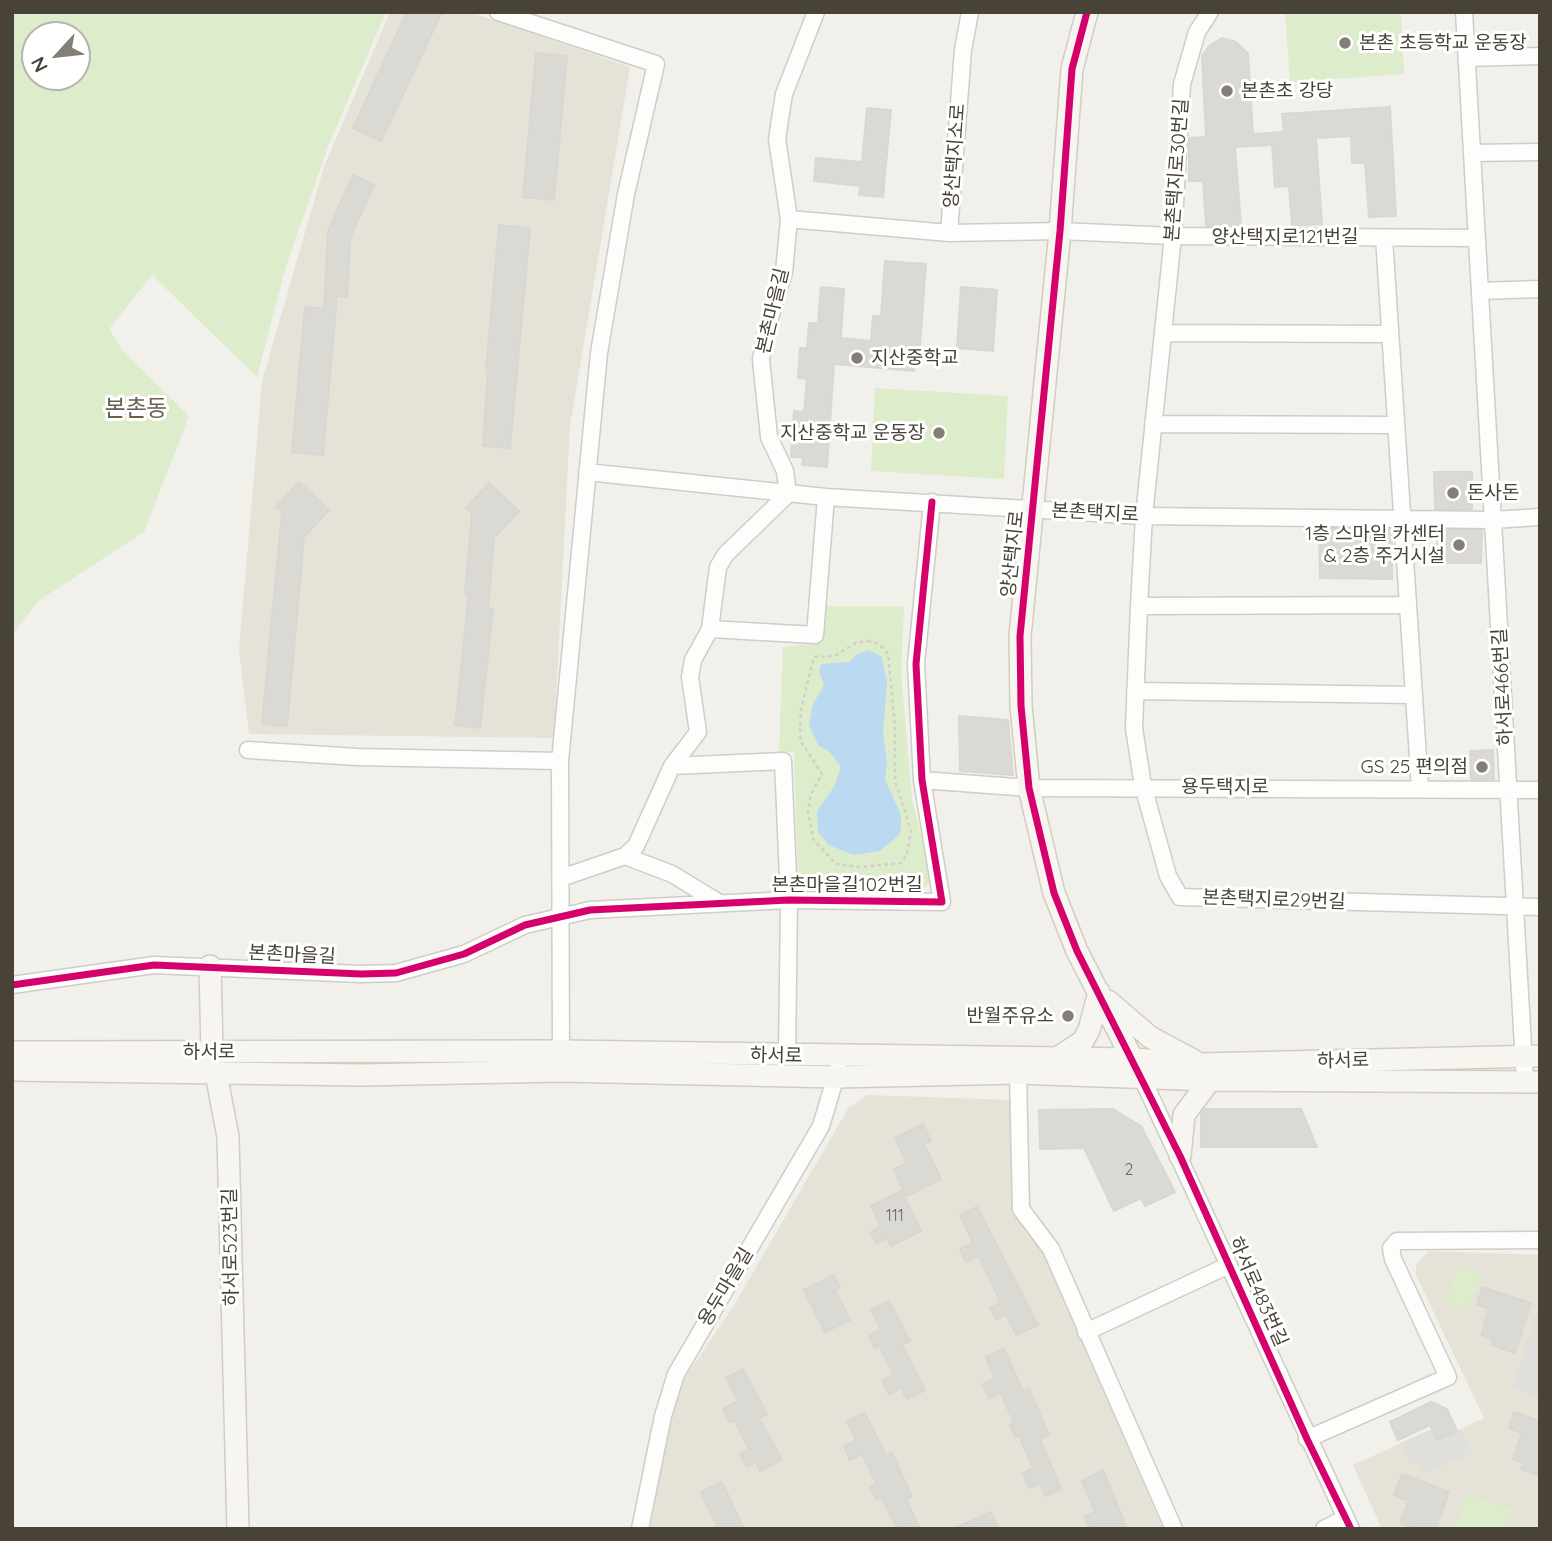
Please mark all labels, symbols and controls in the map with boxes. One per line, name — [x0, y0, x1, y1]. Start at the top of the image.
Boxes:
north arrow — [21, 21, 91, 91]
place label: 본촌 초등학교 운동장 — [1359, 32, 1527, 54]
marker: 본촌 초등학교 운동장 — [1337, 35, 1353, 51]
text: N — [25, 53, 53, 76]
place label: 본촌초 강당 — [1241, 80, 1334, 102]
marker: 본촌초 강당 — [1219, 83, 1235, 99]
street label: 본촌택지로30번길 — [1161, 98, 1193, 242]
street label: 양산택지소로 — [940, 103, 970, 209]
street label: 양산택지로121번길 — [1212, 226, 1358, 248]
street label: 본촌마을길 — [752, 266, 794, 356]
place label: 지산중학교 — [871, 347, 958, 369]
marker: 지산중학교 — [849, 350, 865, 366]
district label: 본촌동 — [104, 395, 168, 423]
place label: 지산중학교 운동장 — [780, 422, 925, 444]
marker: 지산중학교 운동장 — [931, 425, 947, 441]
place label: 돈사돈 — [1467, 482, 1519, 504]
marker: 돈사돈 — [1445, 485, 1461, 501]
street label: 본촌택지로 — [1051, 499, 1139, 527]
street label: 양산택지로 — [997, 509, 1029, 599]
place label: 1층 스마일 카센터 & 2층 주거시설 — [1305, 523, 1445, 567]
marker: 1층 스마일 카센터 & 2층 주거시설 — [1451, 537, 1467, 553]
street label: 하서로466번길 — [1489, 628, 1517, 746]
place label: GS 25 편의점 — [1360, 756, 1468, 778]
marker: GS 25 편의점 — [1474, 759, 1490, 775]
street label: 용두택지로 — [1181, 776, 1269, 798]
street label: 본촌마을길102번길 — [771, 874, 923, 896]
street label: 본촌택지로29번길 — [1202, 886, 1346, 914]
street label: 본촌마을길 — [248, 941, 336, 969]
place label: 반월주유소 — [967, 1005, 1054, 1027]
marker: 반월주유소 — [1060, 1008, 1076, 1024]
street label: 하서로 — [183, 1041, 235, 1063]
street label: 하서로 — [750, 1044, 802, 1068]
street label: 하서로 — [1317, 1049, 1369, 1073]
house number: 2 — [1125, 1160, 1133, 1180]
street label: 하서로523번길 — [219, 1188, 243, 1306]
house number: 111 — [886, 1206, 904, 1226]
street label: 하서로483번길 — [1224, 1234, 1292, 1350]
street label: 용두마을길 — [694, 1244, 758, 1330]

